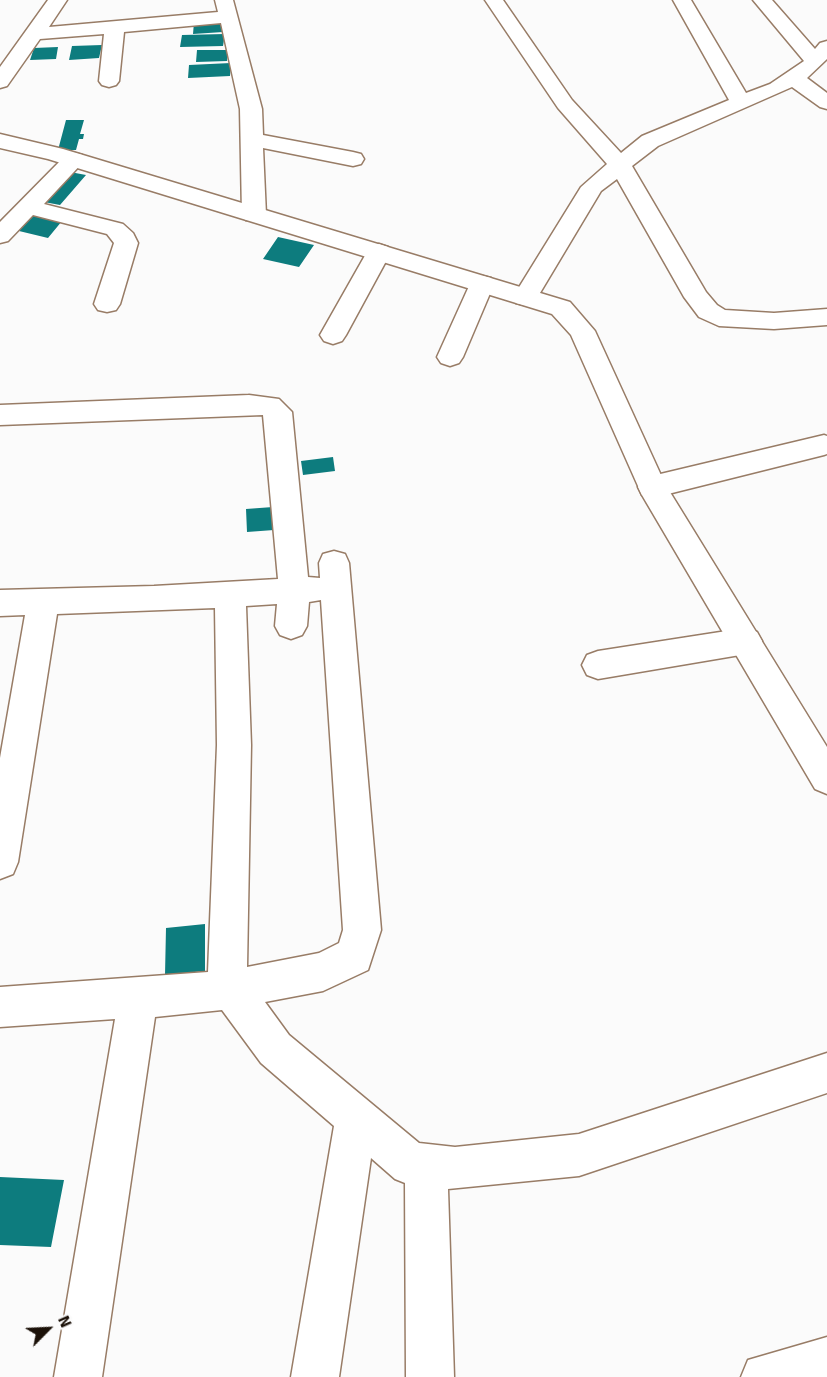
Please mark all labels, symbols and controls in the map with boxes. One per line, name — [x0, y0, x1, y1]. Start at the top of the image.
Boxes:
north arrow — [18, 1299, 78, 1359]
text: N — [53, 1313, 76, 1331]

